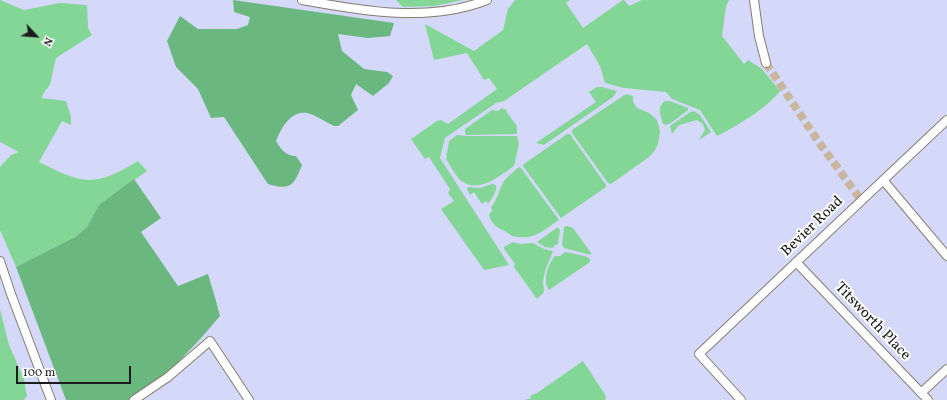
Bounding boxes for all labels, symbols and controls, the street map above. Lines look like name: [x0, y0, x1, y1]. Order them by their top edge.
north arrow: [16, 16, 56, 56]
text: N: [39, 35, 56, 48]
street label: Bevier Road: [778, 193, 848, 261]
street label: Titsworth Place: [830, 279, 914, 365]
scale bar: [18, 358, 133, 384]
text: 100 m: [23, 365, 55, 381]

